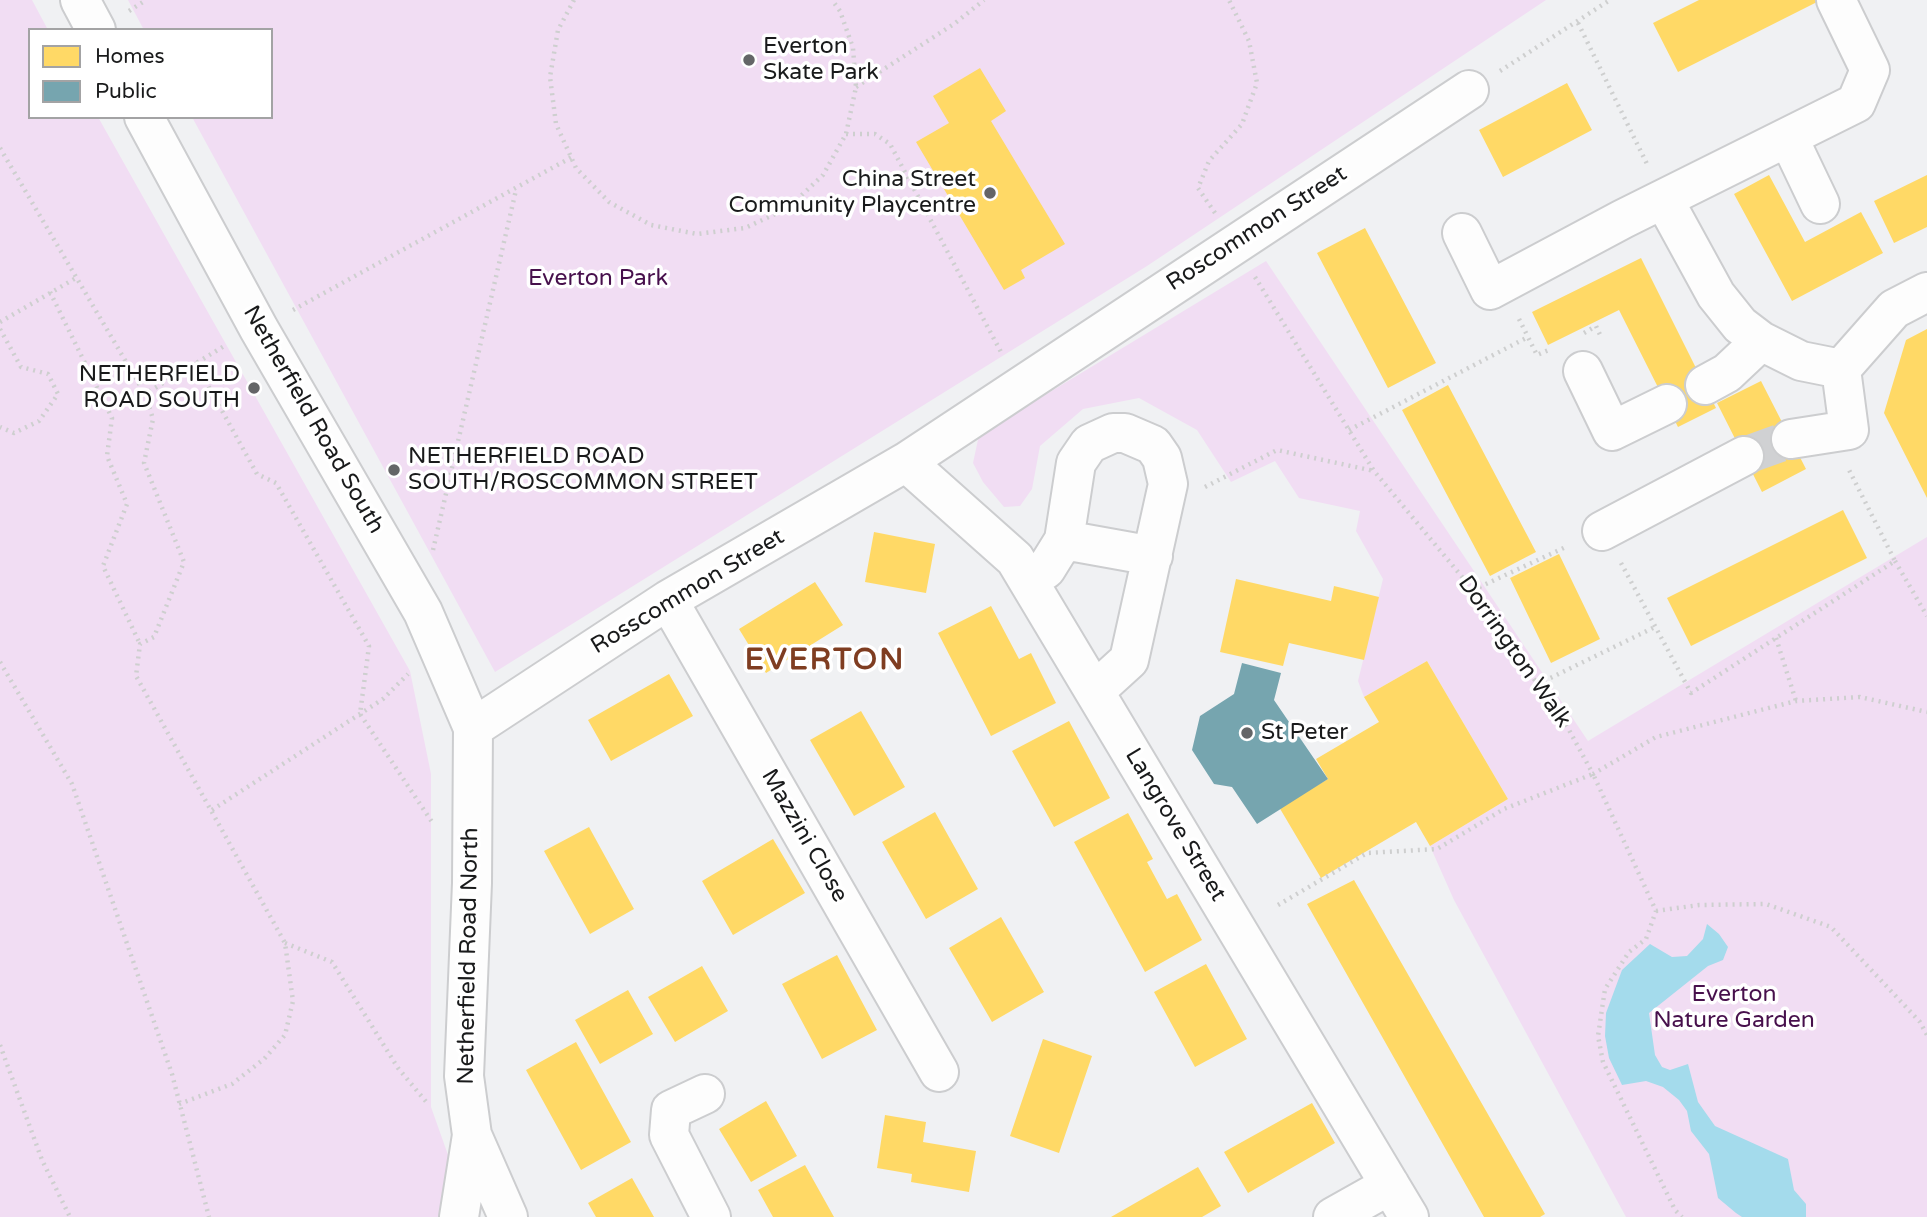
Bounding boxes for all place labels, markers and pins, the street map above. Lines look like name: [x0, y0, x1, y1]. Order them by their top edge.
place label: Everton Skate Park: [763, 33, 879, 87]
marker: Everton Skate Park: [741, 52, 757, 68]
place label: China Street Community Playcentre: [728, 166, 976, 220]
marker: China Street Community Playcentre: [982, 185, 998, 201]
place label: NETHERFIELD ROAD SOUTH: [79, 361, 240, 415]
marker: NETHERFIELD ROAD SOUTH: [246, 380, 262, 396]
place label: NETHERFIELD ROAD SOUTH/ROSCOMMON STREET: [408, 443, 758, 497]
marker: NETHERFIELD ROAD SOUTH/ROSCOMMON STREET: [386, 462, 402, 478]
place label: St Peter: [1261, 719, 1348, 747]
marker: St Peter: [1239, 725, 1255, 741]

